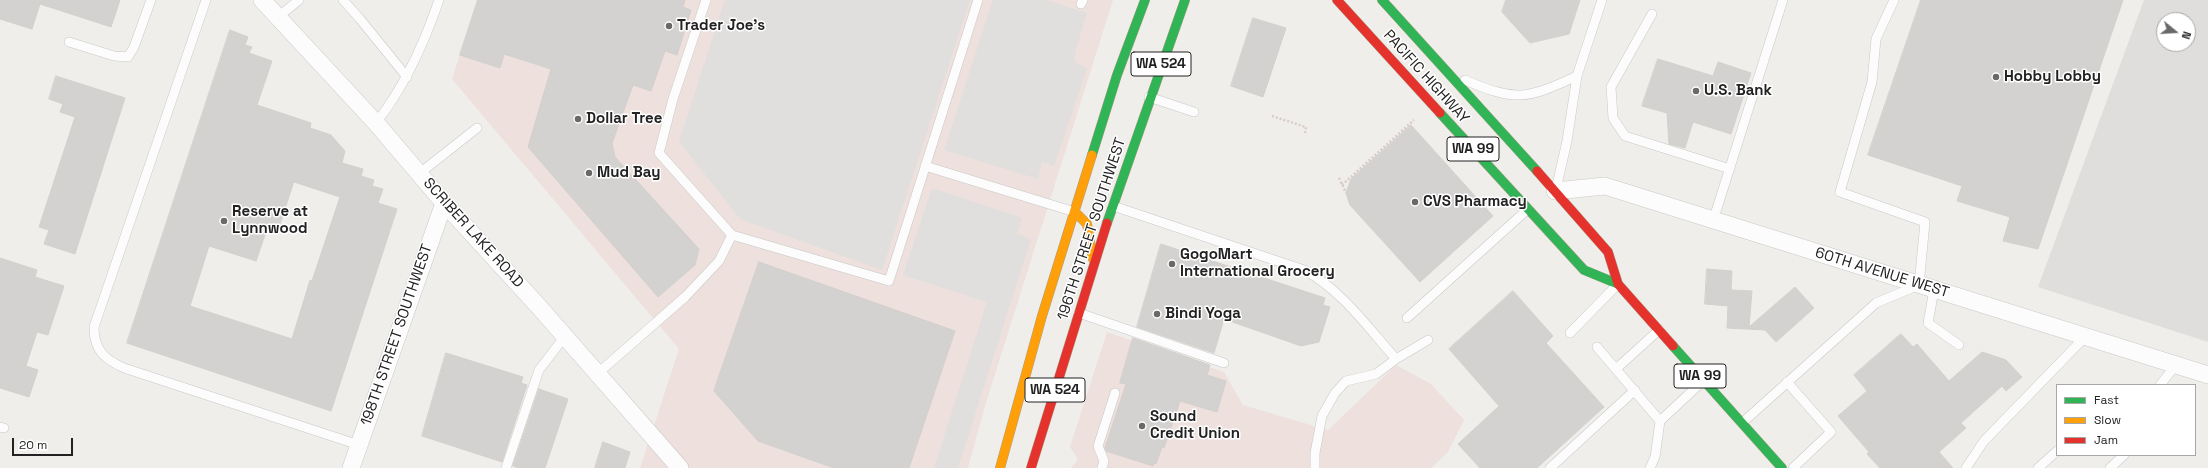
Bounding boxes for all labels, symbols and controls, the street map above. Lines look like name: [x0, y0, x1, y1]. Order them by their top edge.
north arrow: [2156, 12, 2196, 52]
place label: Trader Joe's: [677, 17, 765, 35]
marker: Trader Joe's: [664, 21, 674, 31]
street label: PACIFIC HIGHWAY: [1379, 27, 1473, 127]
text: N: [2179, 30, 2194, 41]
road number: WA 524: [1131, 52, 1191, 76]
place label: Hobby Lobby: [2004, 68, 2101, 86]
marker: Hobby Lobby: [1991, 72, 2001, 82]
place label: U.S. Bank: [1704, 82, 1772, 100]
marker: U.S. Bank: [1691, 86, 1701, 96]
place label: Dollar Tree: [586, 110, 662, 128]
marker: Dollar Tree: [573, 114, 583, 124]
street label: 196TH STREET SOUTHWEST: [1054, 136, 1130, 322]
road number: WA 99: [1447, 137, 1499, 161]
place label: Mud Bay: [597, 164, 661, 182]
marker: Mud Bay: [584, 168, 594, 178]
street label: SCRIBER LAKE ROAD: [419, 174, 527, 292]
place label: CVS Pharmacy: [1423, 193, 1527, 211]
marker: CVS Pharmacy: [1410, 197, 1420, 207]
place label: Reserve at Lynnwood: [232, 203, 308, 238]
marker: Reserve at Lynnwood: [219, 216, 229, 226]
street label: 198TH STREET SOUTHWEST: [357, 242, 437, 428]
street label: 60TH AVENUE WEST: [1813, 244, 1951, 302]
place label: GogoMart International Grocery: [1180, 246, 1335, 281]
marker: GogoMart International Grocery: [1167, 259, 1177, 269]
place label: Bindi Yoga: [1165, 305, 1241, 323]
marker: Bindi Yoga: [1152, 309, 1162, 319]
road number: WA 99: [1674, 364, 1726, 388]
road number: WA 524: [1025, 378, 1085, 402]
legend: [2056, 384, 2196, 456]
text: Fast: [2094, 392, 2119, 408]
place label: Sound Credit Union: [1150, 408, 1240, 443]
text: Slow: [2094, 412, 2121, 428]
marker: Sound Credit Union: [1137, 421, 1147, 431]
scale bar: [14, 430, 75, 456]
text: Jam: [2094, 432, 2118, 448]
text: 20 m: [19, 437, 47, 453]

